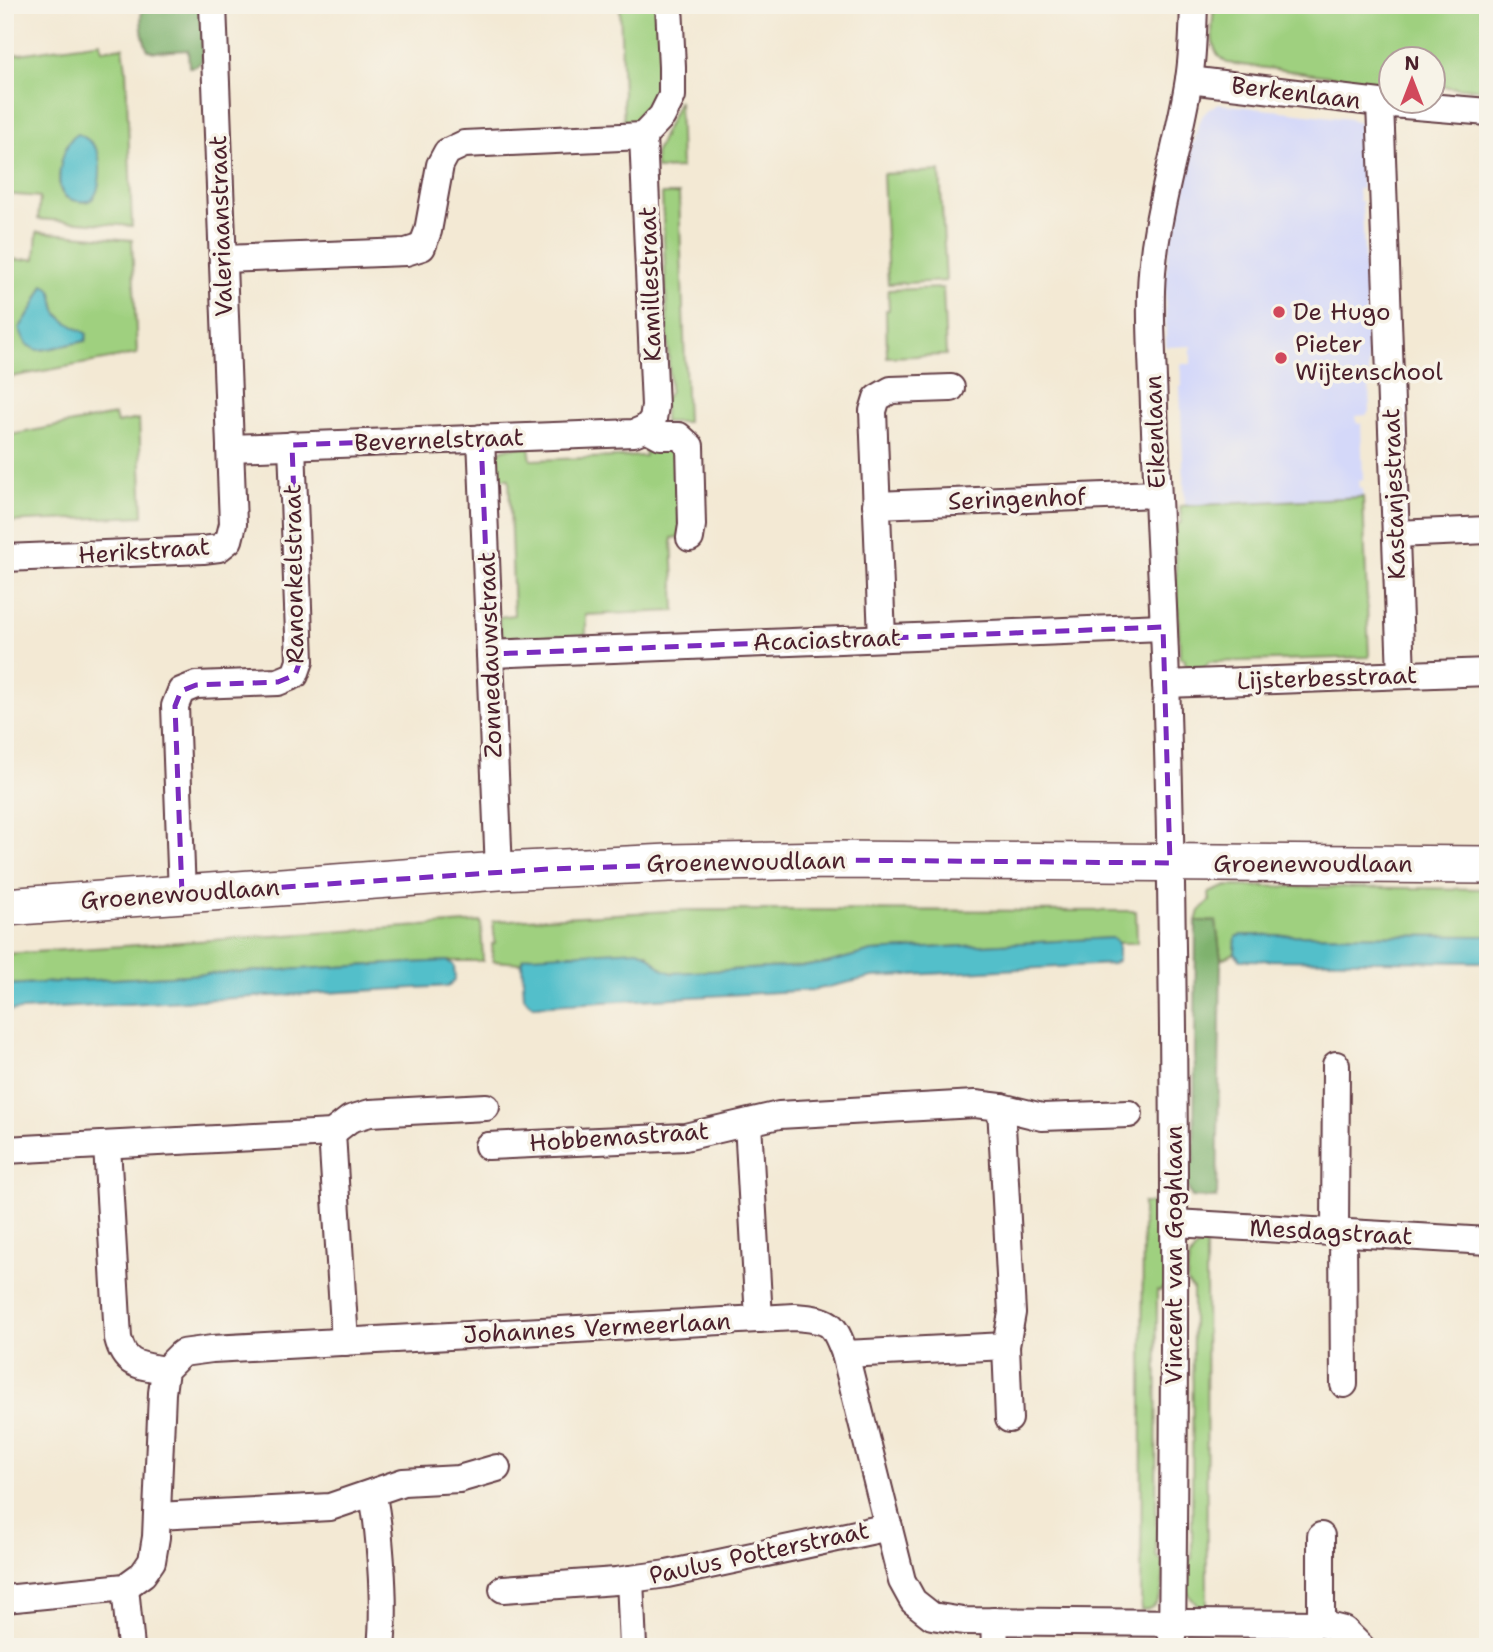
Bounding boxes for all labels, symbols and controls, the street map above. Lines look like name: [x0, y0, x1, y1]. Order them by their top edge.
north arrow: [1378, 46, 1448, 116]
text: N: [1404, 51, 1420, 76]
street label: Berkenlaan: [1230, 69, 1362, 117]
street label: Valeriaanstraat: [202, 135, 240, 317]
street label: Kamillestraat: [631, 206, 669, 362]
place label: De Hugo: [1293, 296, 1391, 328]
marker: De Hugo: [1271, 304, 1287, 320]
place label: Pieter Wijtenschool: [1295, 328, 1444, 388]
marker: Pieter Wijtenschool: [1273, 350, 1289, 366]
street label: Eikenlaan: [1137, 375, 1173, 489]
street label: Kastanjestraat: [1375, 408, 1413, 580]
street label: Bevernelstraat: [354, 421, 524, 459]
street label: Seringenhof: [948, 481, 1088, 517]
street label: Ranonkelstraat: [276, 484, 312, 664]
street label: Herikstraat: [77, 530, 211, 572]
street label: Zonnedauwstraat: [470, 551, 510, 759]
street label: Acaciastraat: [752, 621, 902, 659]
street label: Lijsterbesstraat: [1236, 659, 1418, 697]
street label: Groenewoudlaan: [646, 844, 846, 880]
street label: Groenewoudlaan: [1213, 848, 1413, 880]
street label: Groenewoudlaan: [79, 871, 281, 917]
street label: Hobbemastraat: [528, 1115, 710, 1159]
street label: Vincent van Goghlaan: [1158, 1125, 1190, 1385]
street label: Mesdagstraat: [1249, 1212, 1413, 1252]
street label: Johannes Vermeerlaan: [462, 1305, 732, 1351]
street label: Paulus Potterstraat: [646, 1514, 872, 1592]

